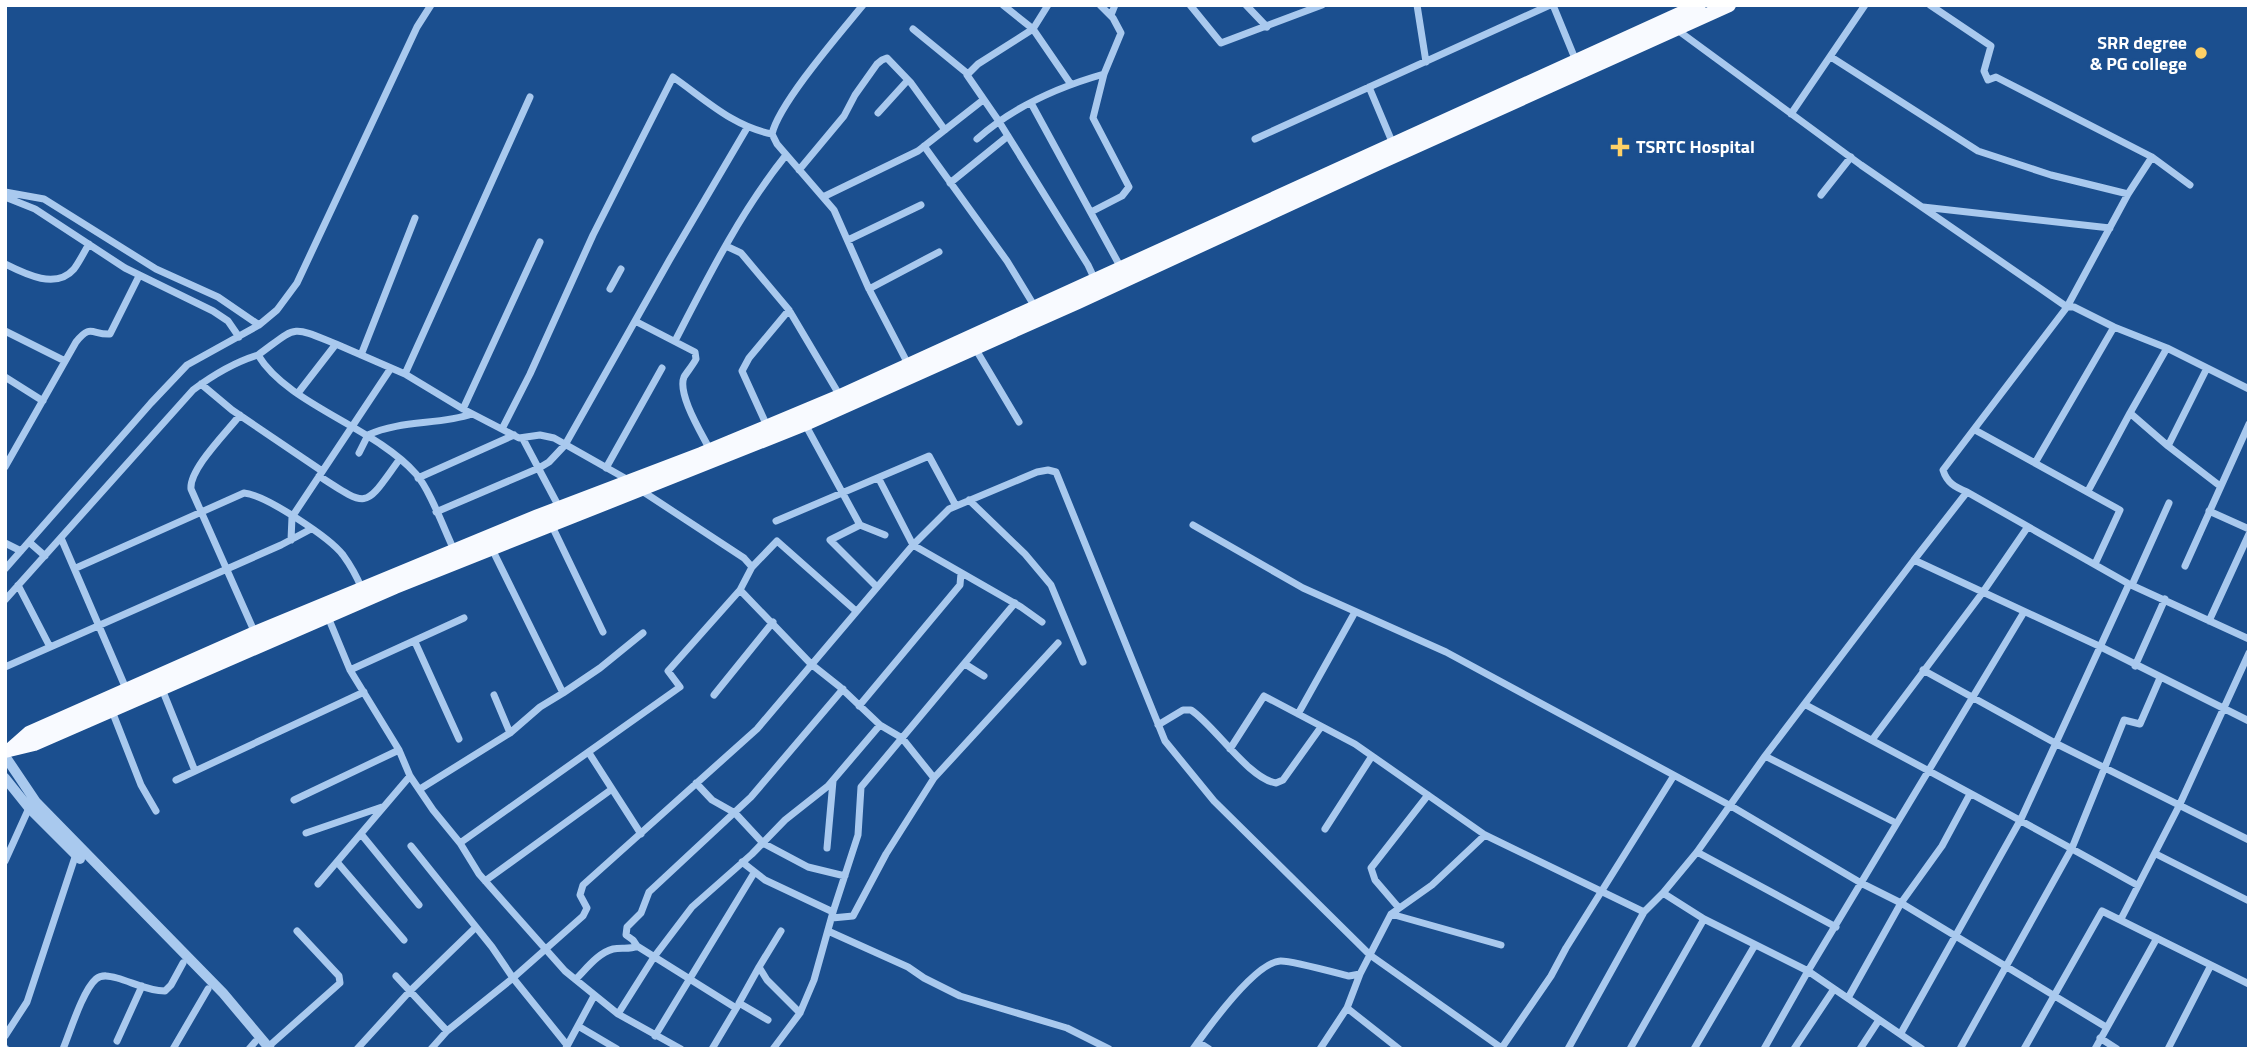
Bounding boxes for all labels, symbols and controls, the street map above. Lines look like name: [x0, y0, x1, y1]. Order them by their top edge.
place label: SRR degree & PG college: [2090, 29, 2187, 77]
marker: SRR degree & PG college: [2193, 45, 2209, 61]
place label: TSRTC Hospital: [1636, 133, 1755, 160]
marker: TSRTC Hospital: [1610, 137, 1630, 157]

